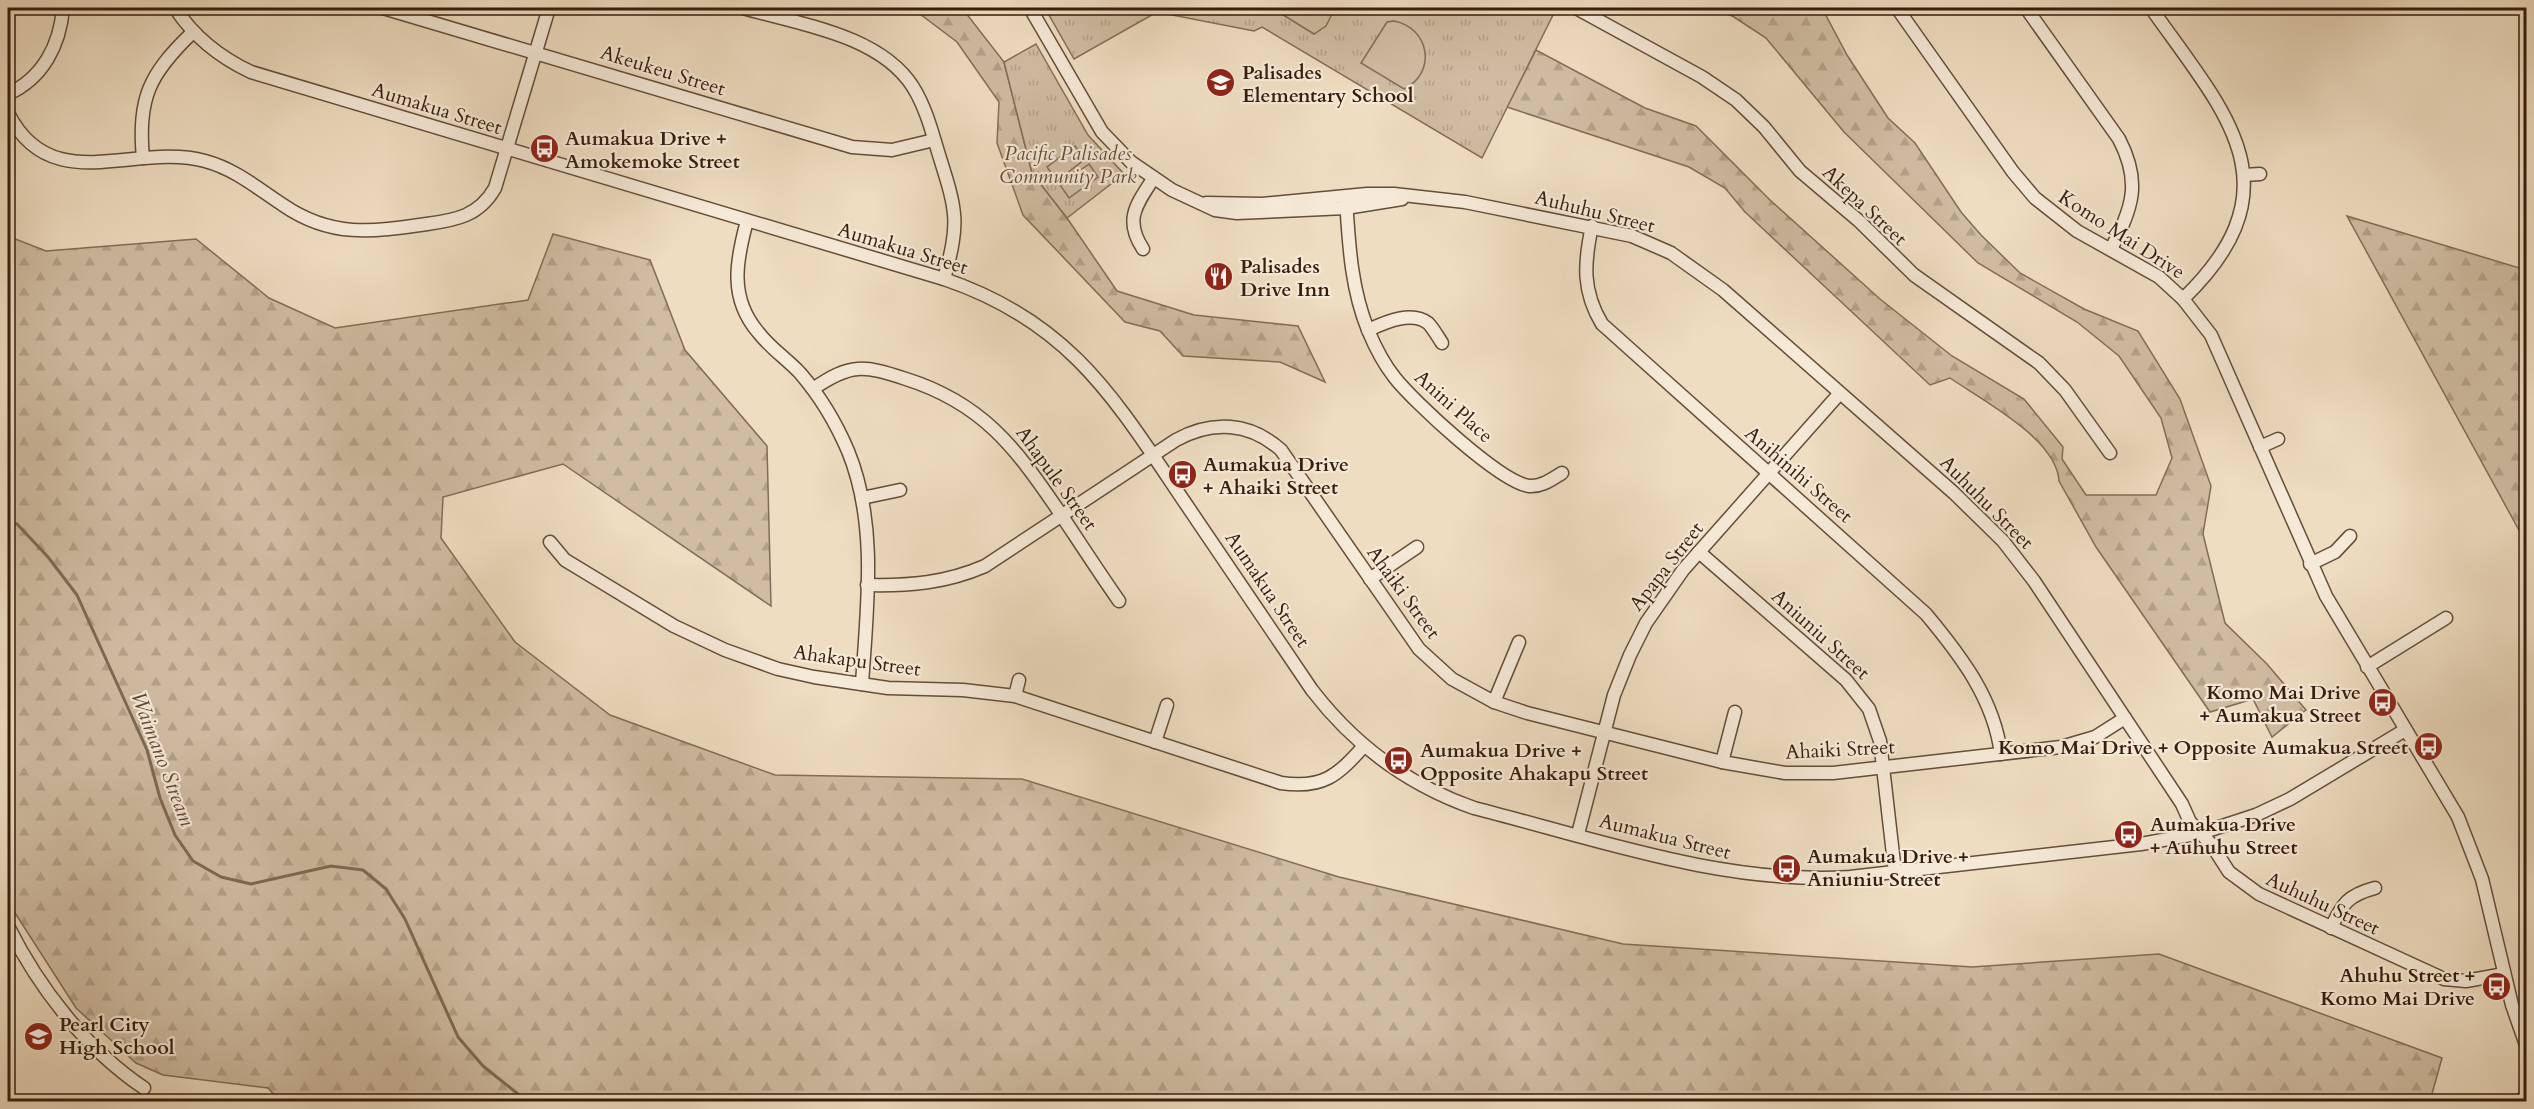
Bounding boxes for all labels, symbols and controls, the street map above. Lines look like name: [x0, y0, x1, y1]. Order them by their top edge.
street label: Akeukeu Street: [597, 39, 729, 102]
place label: Palisades Elementary School: [1242, 59, 1414, 109]
school or university icon: Palisades Elementary School: [1205, 67, 1237, 99]
street label: Aumakua Street: [369, 76, 506, 141]
place label: Aumakua Drive + Amokemoke Street: [565, 125, 740, 175]
bus stop icon: Aumakua Drive + Amokemoke Street: [528, 133, 560, 165]
park label: Pacific Palisades Community Park: [999, 140, 1137, 190]
street label: Akepa Street: [1816, 159, 1913, 252]
street label: Komo Mai Drive: [2053, 183, 2190, 285]
street label: Auhuhu Street: [1532, 184, 1658, 240]
street label: Aumakua Street: [835, 216, 972, 281]
place label: Palisades Drive Inn: [1240, 253, 1330, 303]
restaurant icon: Palisades Drive Inn: [1203, 261, 1235, 293]
street label: Anini Place: [1408, 364, 1499, 449]
street label: Anihinihi Street: [1739, 420, 1859, 529]
street label: Ahapule Street: [1009, 421, 1104, 537]
street label: Auhuhu Street: [1934, 449, 2040, 556]
place label: Aumakua Drive + Ahaiki Street: [1203, 451, 1349, 501]
bus stop icon: Aumakua Drive + Ahaiki Street: [1166, 459, 1198, 491]
street label: Apapa Street: [1623, 516, 1710, 617]
street label: Aumakua Street: [1219, 526, 1317, 653]
street label: Ahaiki Street: [1361, 540, 1447, 645]
street label: Aniuniu Street: [1766, 583, 1876, 686]
street label: Ahakapu Street: [792, 638, 923, 683]
place label: Komo Mai Drive + Aumakua Street: [2199, 679, 2361, 729]
bus stop icon: Komo Mai Drive + Aumakua Street: [2366, 687, 2398, 719]
water label: Waimano Stream: [123, 688, 202, 831]
bus stop icon: Komo Mai Drive + Opposite Aumakua Street: [2413, 731, 2445, 763]
street label: Ahaiki Street: [1785, 733, 1896, 766]
place label: Komo Mai Drive + Opposite Aumakua Street: [1998, 734, 2408, 761]
place label: Aumakua Drive + Opposite Ahakapu Street: [1420, 737, 1648, 787]
bus stop icon: Aumakua Drive + Opposite Ahakapu Street: [1383, 745, 1415, 777]
street label: Aumakua Street: [1596, 807, 1734, 866]
place label: Aumakua Drive + Auhuhu Street: [2150, 811, 2298, 861]
bus stop icon: Aumakua Drive + Auhuhu Street: [2113, 819, 2145, 851]
place label: Aumakua Drive + Aniuniu Street: [1807, 843, 1969, 893]
bus stop icon: Aumakua Drive + Aniuniu Street: [1770, 852, 1802, 884]
street label: Auhuhu Street: [2262, 865, 2385, 942]
place label: Ahuhu Street + Komo Mai Drive: [2320, 962, 2475, 1012]
bus stop icon: Ahuhu Street + Komo Mai Drive: [2480, 970, 2512, 1002]
place label: Pearl City High School: [59, 1011, 175, 1061]
school or university icon: Pearl City High School: [22, 1020, 54, 1052]

